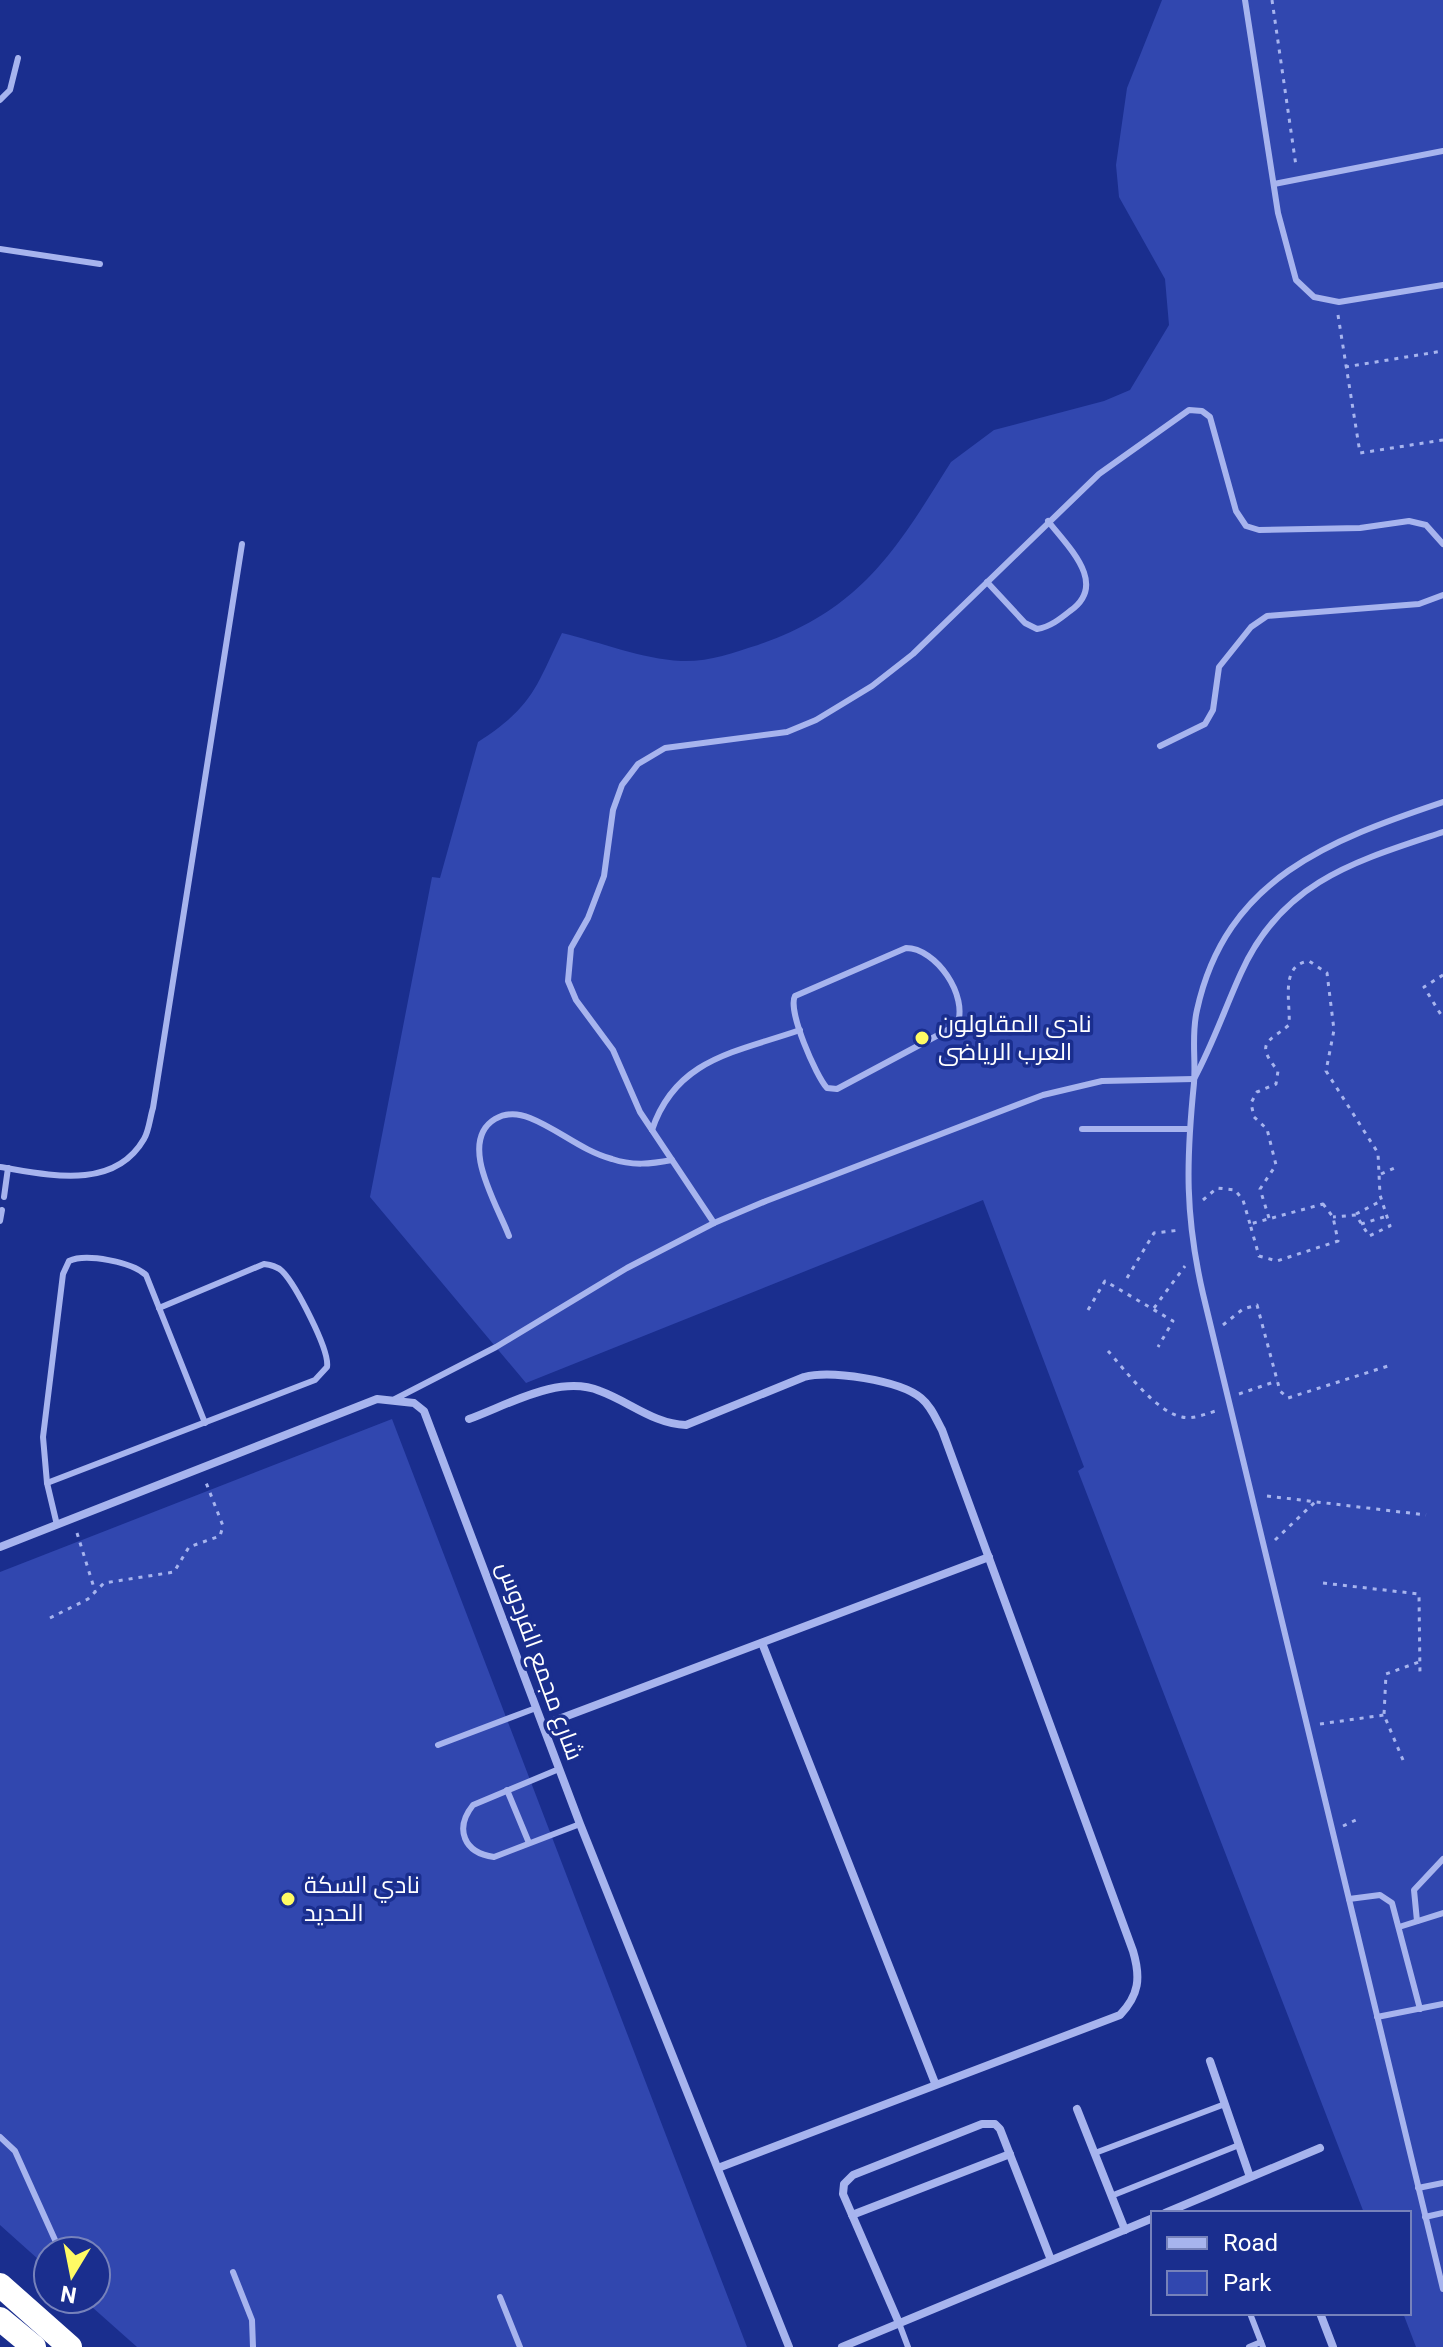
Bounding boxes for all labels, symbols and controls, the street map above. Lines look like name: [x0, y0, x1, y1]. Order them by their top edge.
place label: نادى المقاولون العرب الرياضى: [938, 1010, 1092, 1066]
marker: نادى المقاولون العرب الرياضى: [913, 1029, 931, 1047]
street label: شارع مجمع الفردوس: [489, 1558, 589, 1765]
place label: نادي السكة الحديد: [304, 1871, 420, 1927]
marker: نادي السكة الحديد: [279, 1890, 297, 1908]
legend: [1151, 2211, 1411, 2315]
text: Road: [1223, 2229, 1278, 2257]
north arrow: [32, 2235, 112, 2315]
text: Park: [1223, 2269, 1272, 2297]
text: N: [59, 2281, 78, 2308]

